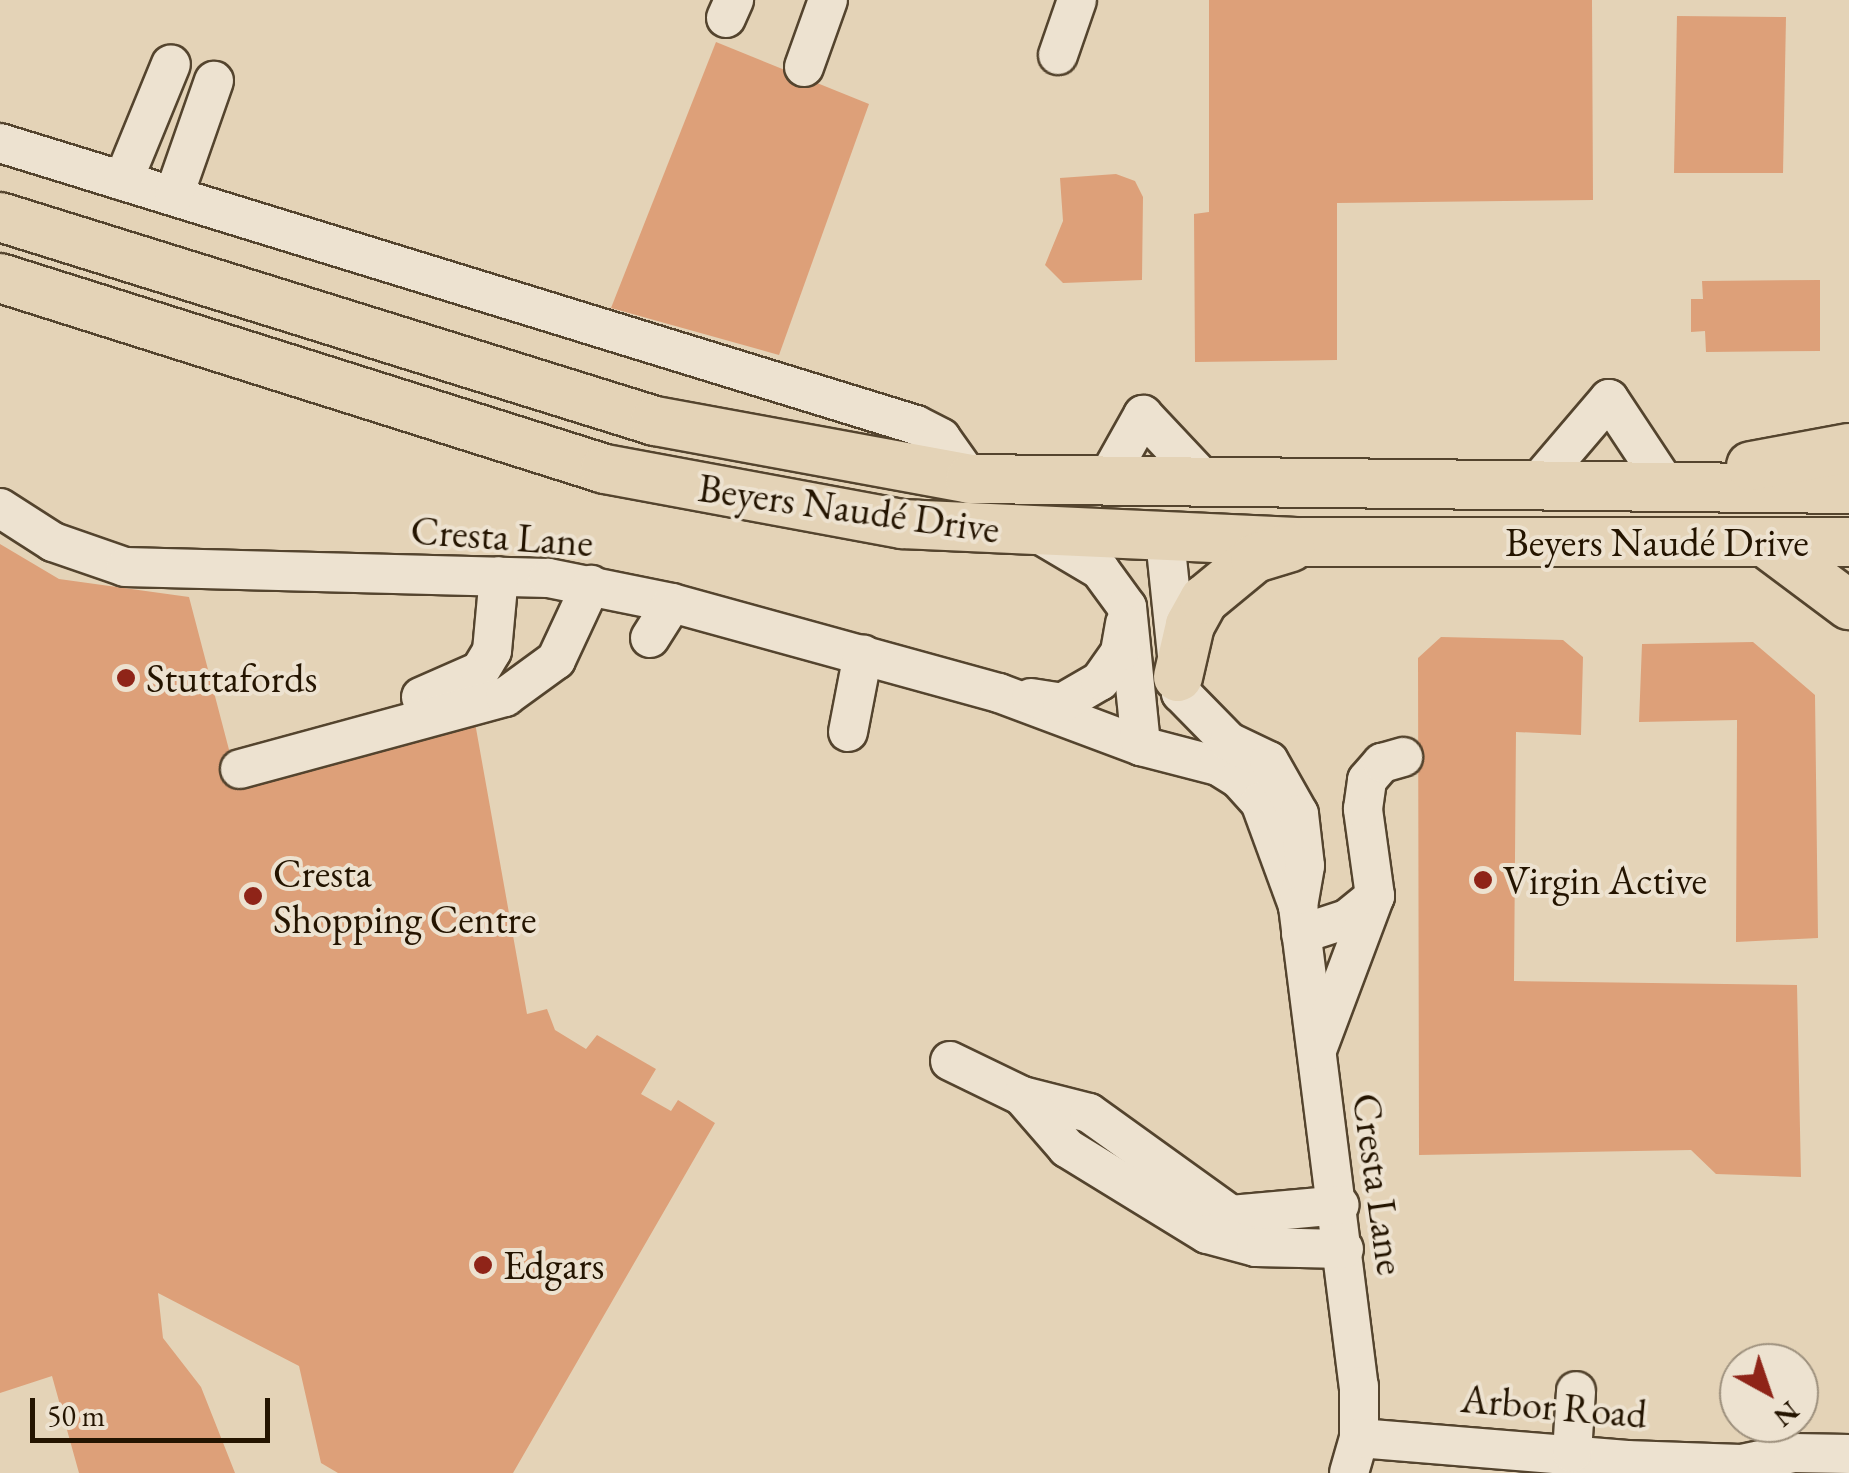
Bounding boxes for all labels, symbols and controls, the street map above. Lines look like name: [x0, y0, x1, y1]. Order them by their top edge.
street label: Beyers Naudé Drive: [695, 463, 1003, 553]
street label: Cresta Lane: [409, 506, 595, 566]
street label: Beyers Naudé Drive: [1505, 518, 1809, 566]
place label: Stuttafords: [146, 654, 317, 702]
marker: Stuttafords: [115, 667, 137, 689]
place label: Cresta Shopping Centre: [273, 849, 536, 943]
place label: Virgin Active: [1503, 856, 1707, 904]
marker: Virgin Active: [1472, 869, 1494, 891]
marker: Cresta Shopping Centre: [242, 885, 264, 907]
street label: Cresta Lane: [1343, 1090, 1415, 1278]
place label: Edgars: [503, 1241, 604, 1289]
marker: Edgars: [472, 1254, 494, 1276]
north arrow: [1719, 1343, 1819, 1443]
street label: Arbor Road: [1459, 1374, 1649, 1438]
scale bar: [35, 1378, 275, 1440]
text: N: [1767, 1393, 1807, 1436]
text: 50 m: [47, 1396, 105, 1435]

